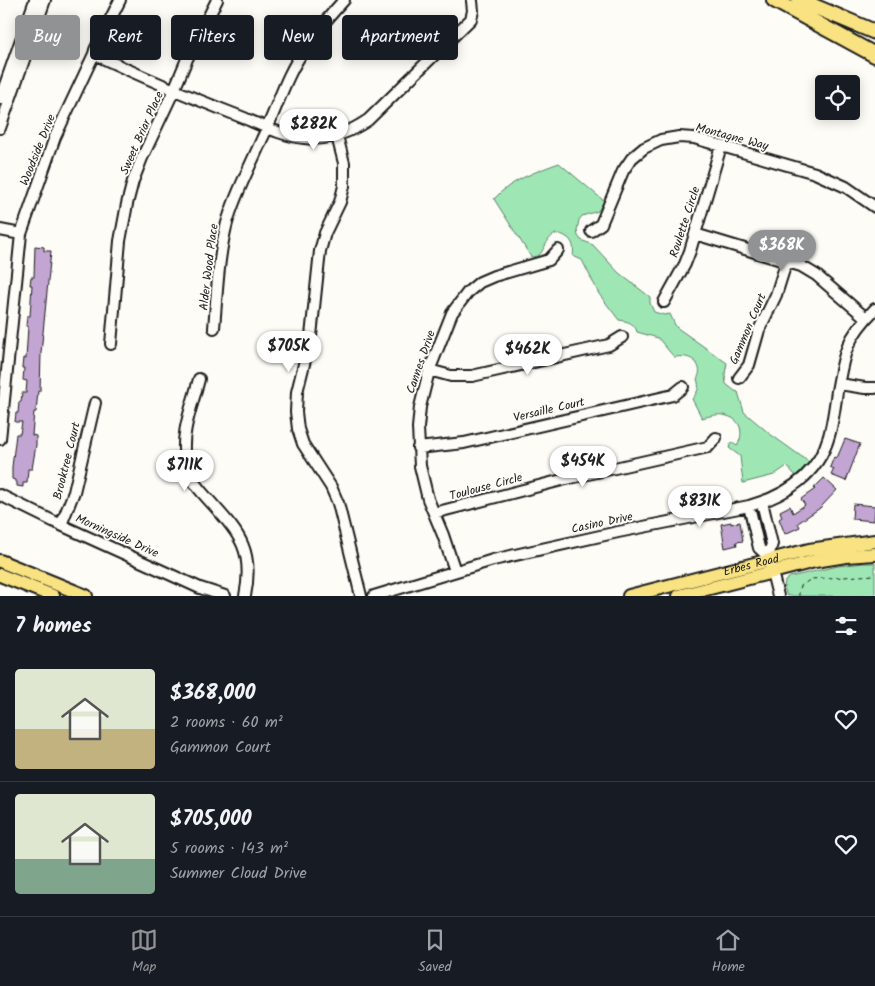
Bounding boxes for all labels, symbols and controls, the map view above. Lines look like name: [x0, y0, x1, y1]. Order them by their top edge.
chip: Buy: [15, 15, 80, 60]
chip: Rent: [90, 15, 161, 60]
chip: Filters: [171, 15, 254, 60]
chip: New: [264, 15, 332, 60]
chip: Apartment: [342, 15, 458, 60]
map controls: [815, 75, 860, 120]
button: locate: [815, 75, 860, 120]
street label: Sweet Briar Place: [115, 88, 169, 178]
pin: $282K: [279, 108, 349, 151]
street label: Woodside Drive: [15, 111, 61, 189]
text: $282K: [290, 112, 338, 137]
street label: Montagne Way: [694, 118, 771, 156]
street label: Roulette Circle: [665, 183, 706, 260]
street label: Alder Wood Place: [194, 222, 224, 311]
pin: $368K: [747, 230, 817, 272]
text: $368K: [759, 233, 805, 258]
street label: Gammon Court: [724, 290, 772, 368]
street label: Cannes Drive: [401, 327, 441, 396]
pin: $705K: [254, 330, 324, 373]
text: $705K: [268, 334, 310, 359]
pin: $462K: [493, 334, 563, 376]
text: $462K: [505, 337, 551, 362]
street label: Versaille Court: [512, 393, 587, 427]
street label: Brooktree Court: [48, 420, 86, 502]
pin: $454K: [548, 446, 618, 488]
text: $454K: [561, 449, 605, 474]
pin: $711K: [150, 450, 220, 492]
text: $711K: [167, 453, 203, 478]
street label: Toulouse Circle: [447, 468, 525, 506]
pin: $831K: [665, 486, 735, 528]
text: $831K: [679, 489, 721, 514]
street label: Casino Drive: [569, 507, 635, 539]
street label: Morningside Drive: [72, 509, 162, 563]
street label: Erbes Road: [721, 548, 782, 581]
text: 7 homes: [15, 610, 92, 643]
icon: filters: [832, 612, 860, 640]
text: $368,000: [170, 677, 256, 710]
icon: home: [55, 689, 115, 749]
icon: heart: [832, 705, 860, 733]
text: 2 rooms · 60 m²: [170, 710, 283, 735]
text: Gammon Court: [170, 735, 271, 760]
text: $705,000: [170, 803, 252, 836]
icon: home: [55, 814, 115, 874]
icon: heart: [832, 830, 860, 858]
text: 5 rooms · 143 m²: [170, 836, 288, 861]
text: Summer Cloud Drive: [170, 861, 307, 886]
tab: Map: [130, 926, 158, 978]
tab: Saved: [418, 926, 452, 978]
tab: Home: [712, 926, 745, 978]

